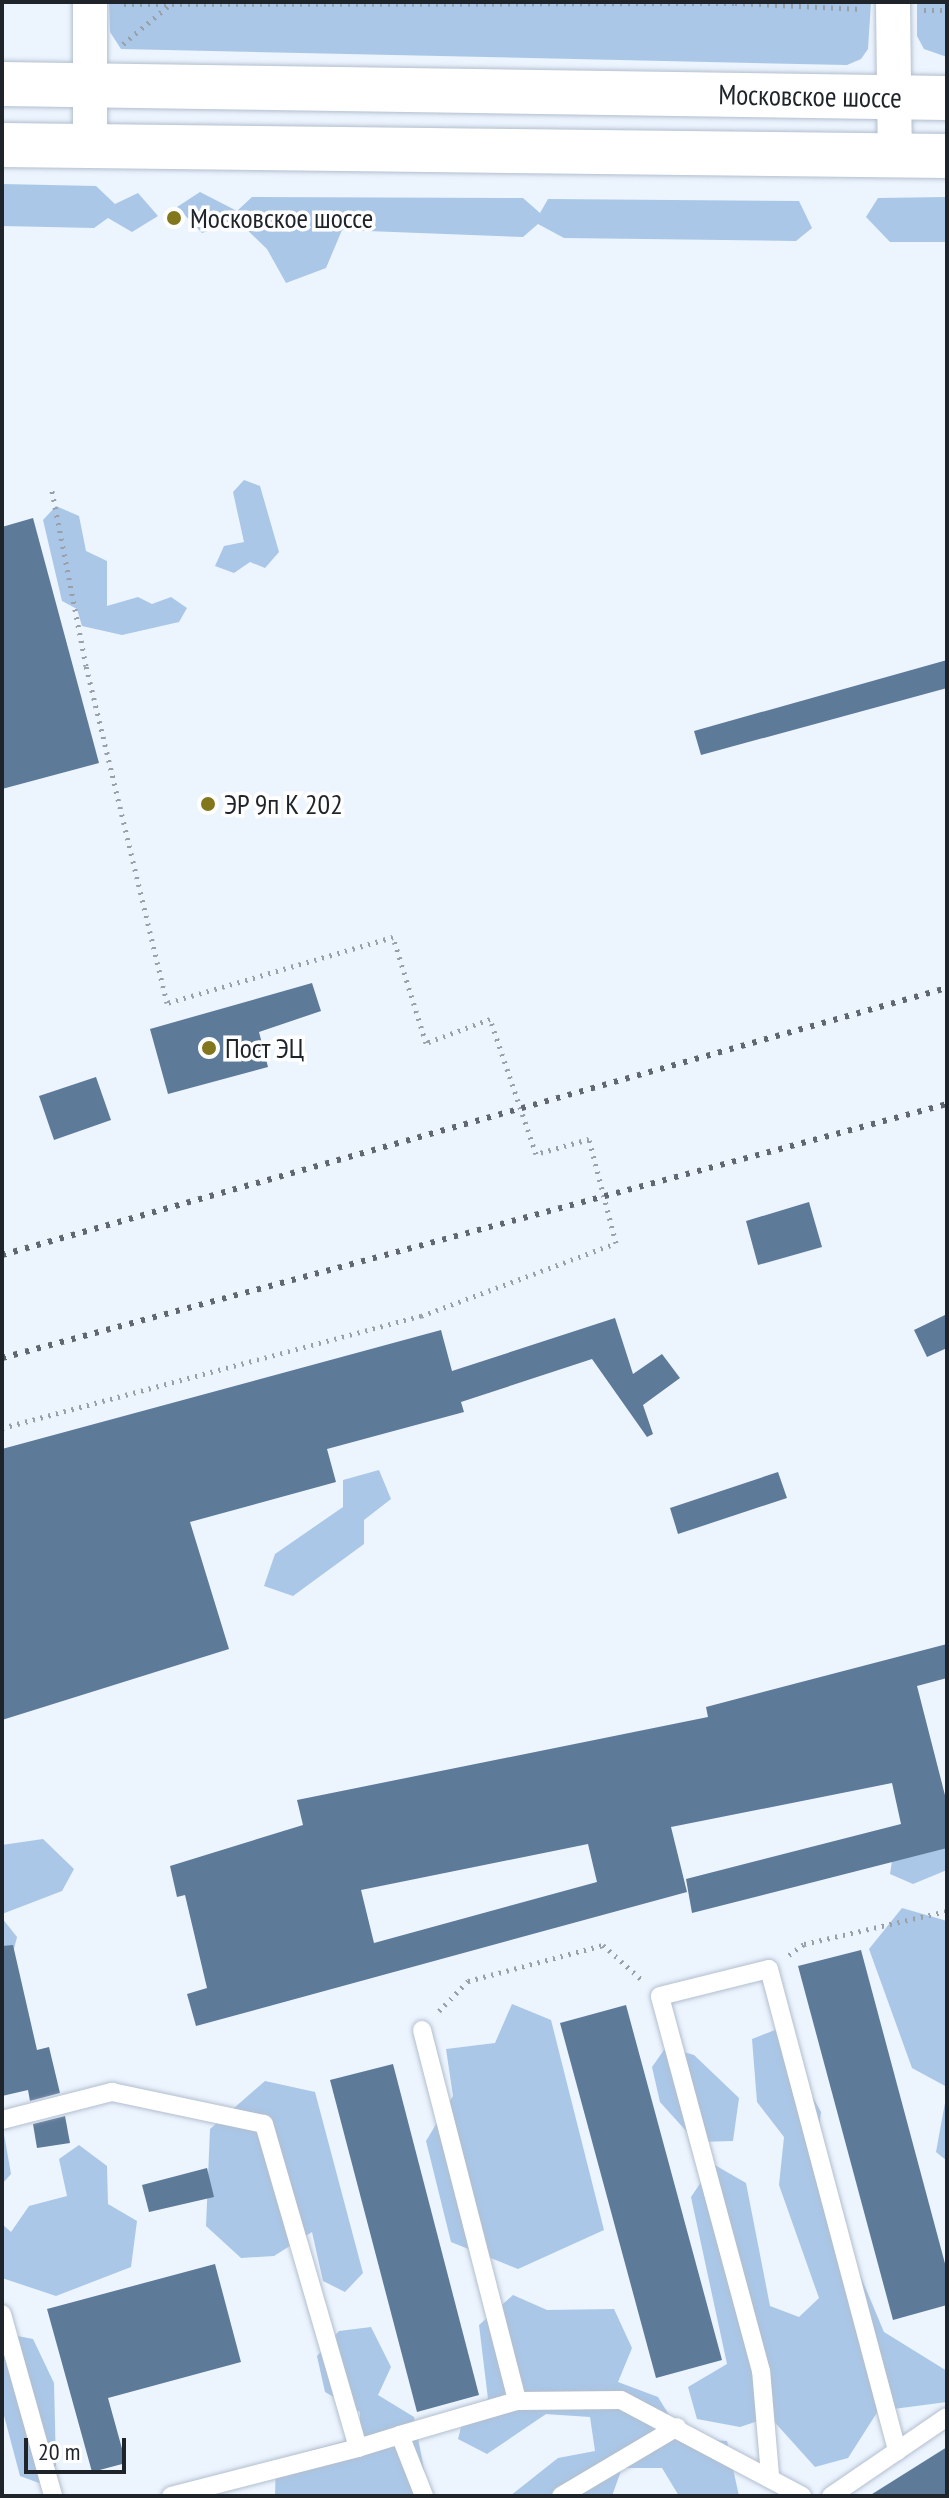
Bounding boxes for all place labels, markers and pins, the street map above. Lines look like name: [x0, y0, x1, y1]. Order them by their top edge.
place label: Московское шоссе: [190, 201, 373, 235]
marker: Московское шоссе: [165, 209, 183, 227]
place label: ЭР 9п К 202: [224, 787, 344, 821]
marker: ЭР 9п К 202: [199, 795, 217, 813]
place label: Пост ЭЦ: [225, 1031, 305, 1065]
marker: Пост ЭЦ: [200, 1039, 218, 1057]

